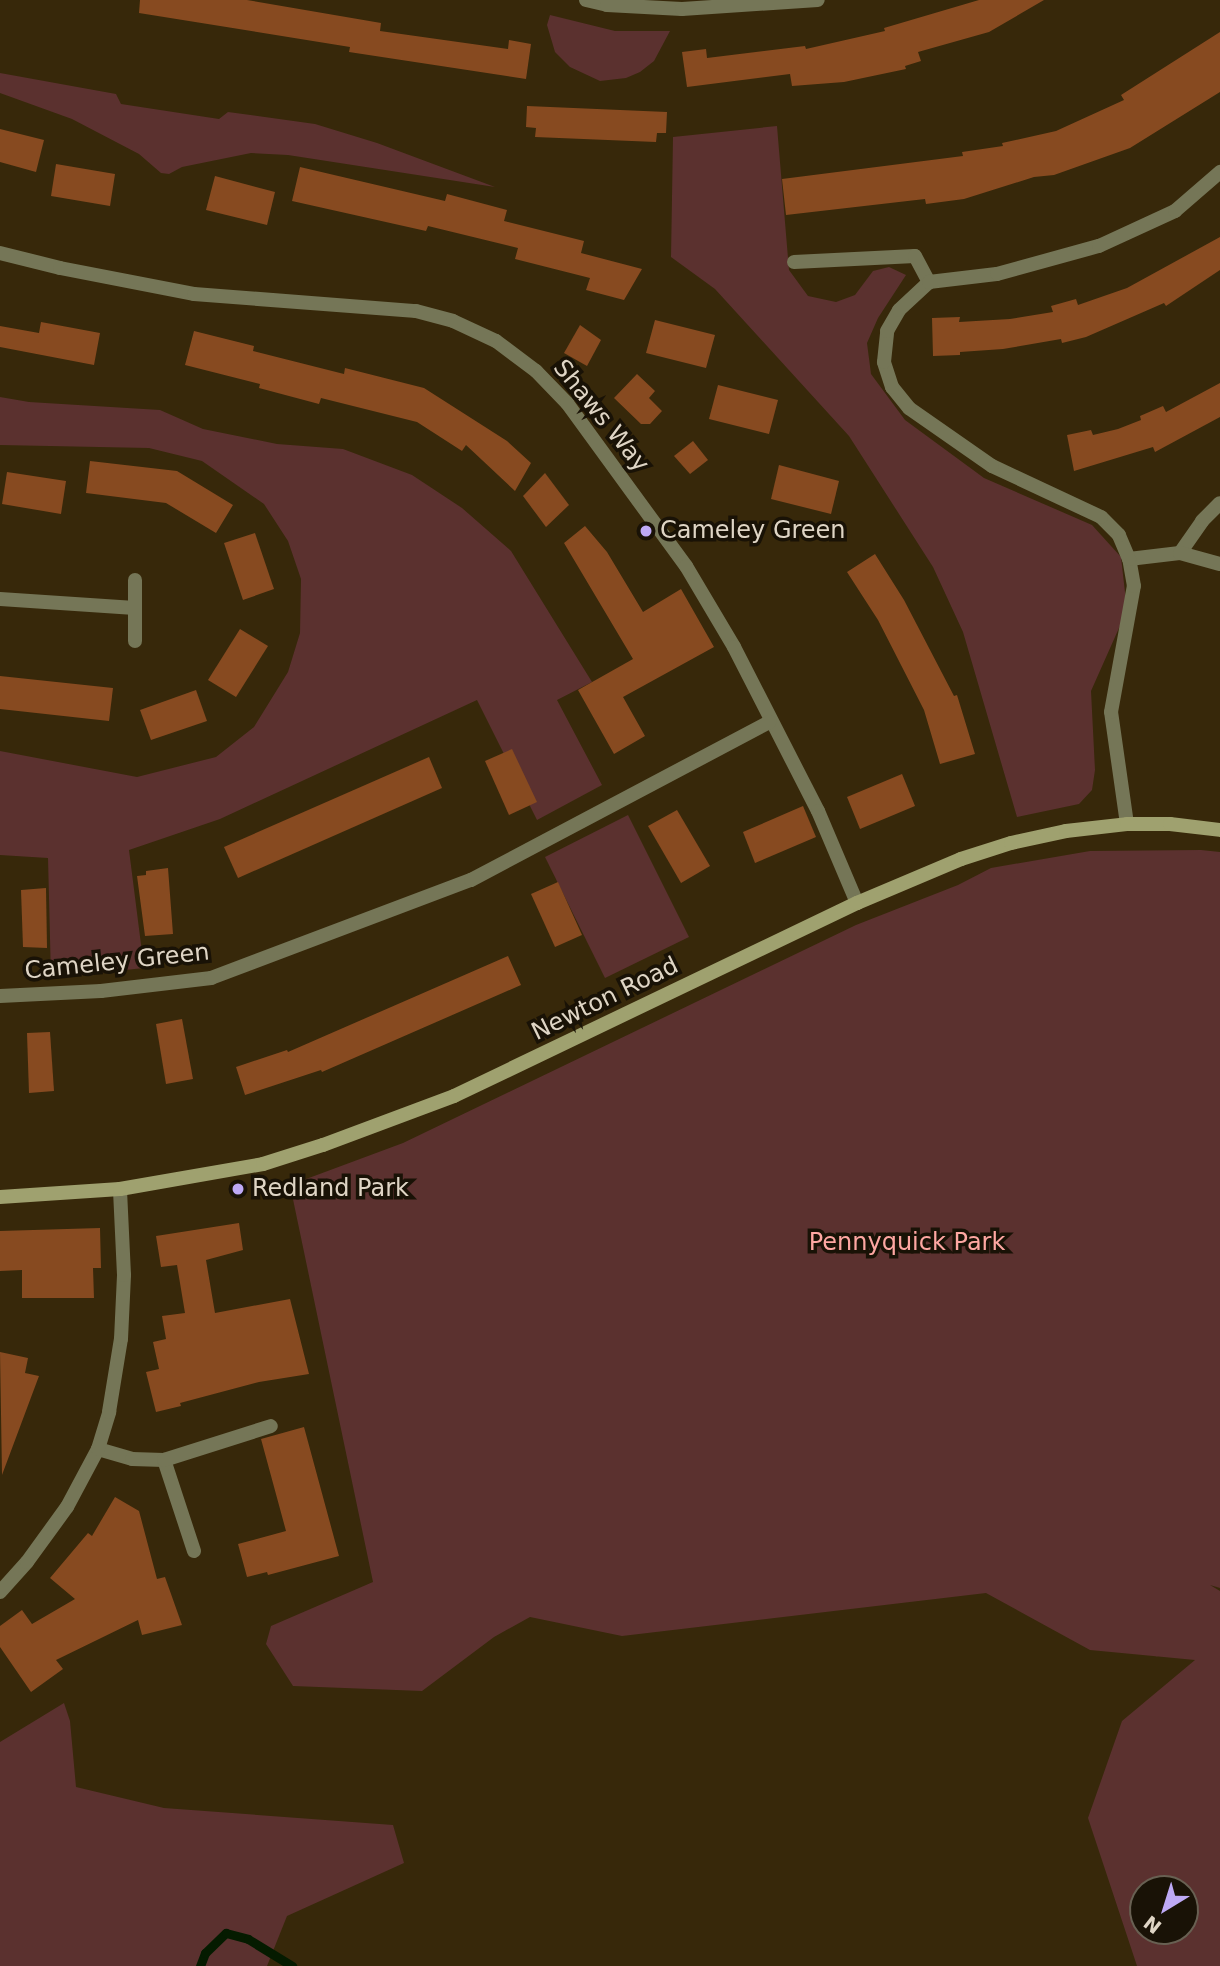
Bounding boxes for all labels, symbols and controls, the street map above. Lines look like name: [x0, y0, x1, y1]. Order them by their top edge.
street label: Shaws Way: [547, 354, 655, 478]
place label: Cameley Green: [660, 517, 846, 545]
marker: Cameley Green: [638, 523, 654, 539]
street label: Cameley Green: [23, 938, 211, 986]
street label: Newton Road: [527, 951, 683, 1047]
place label: Redland Park: [252, 1175, 409, 1203]
marker: Redland Park: [230, 1181, 246, 1197]
park label: Pennyquick Park: [809, 1229, 1005, 1257]
north arrow: [1129, 1875, 1199, 1945]
text: N: [1139, 1911, 1165, 1939]

